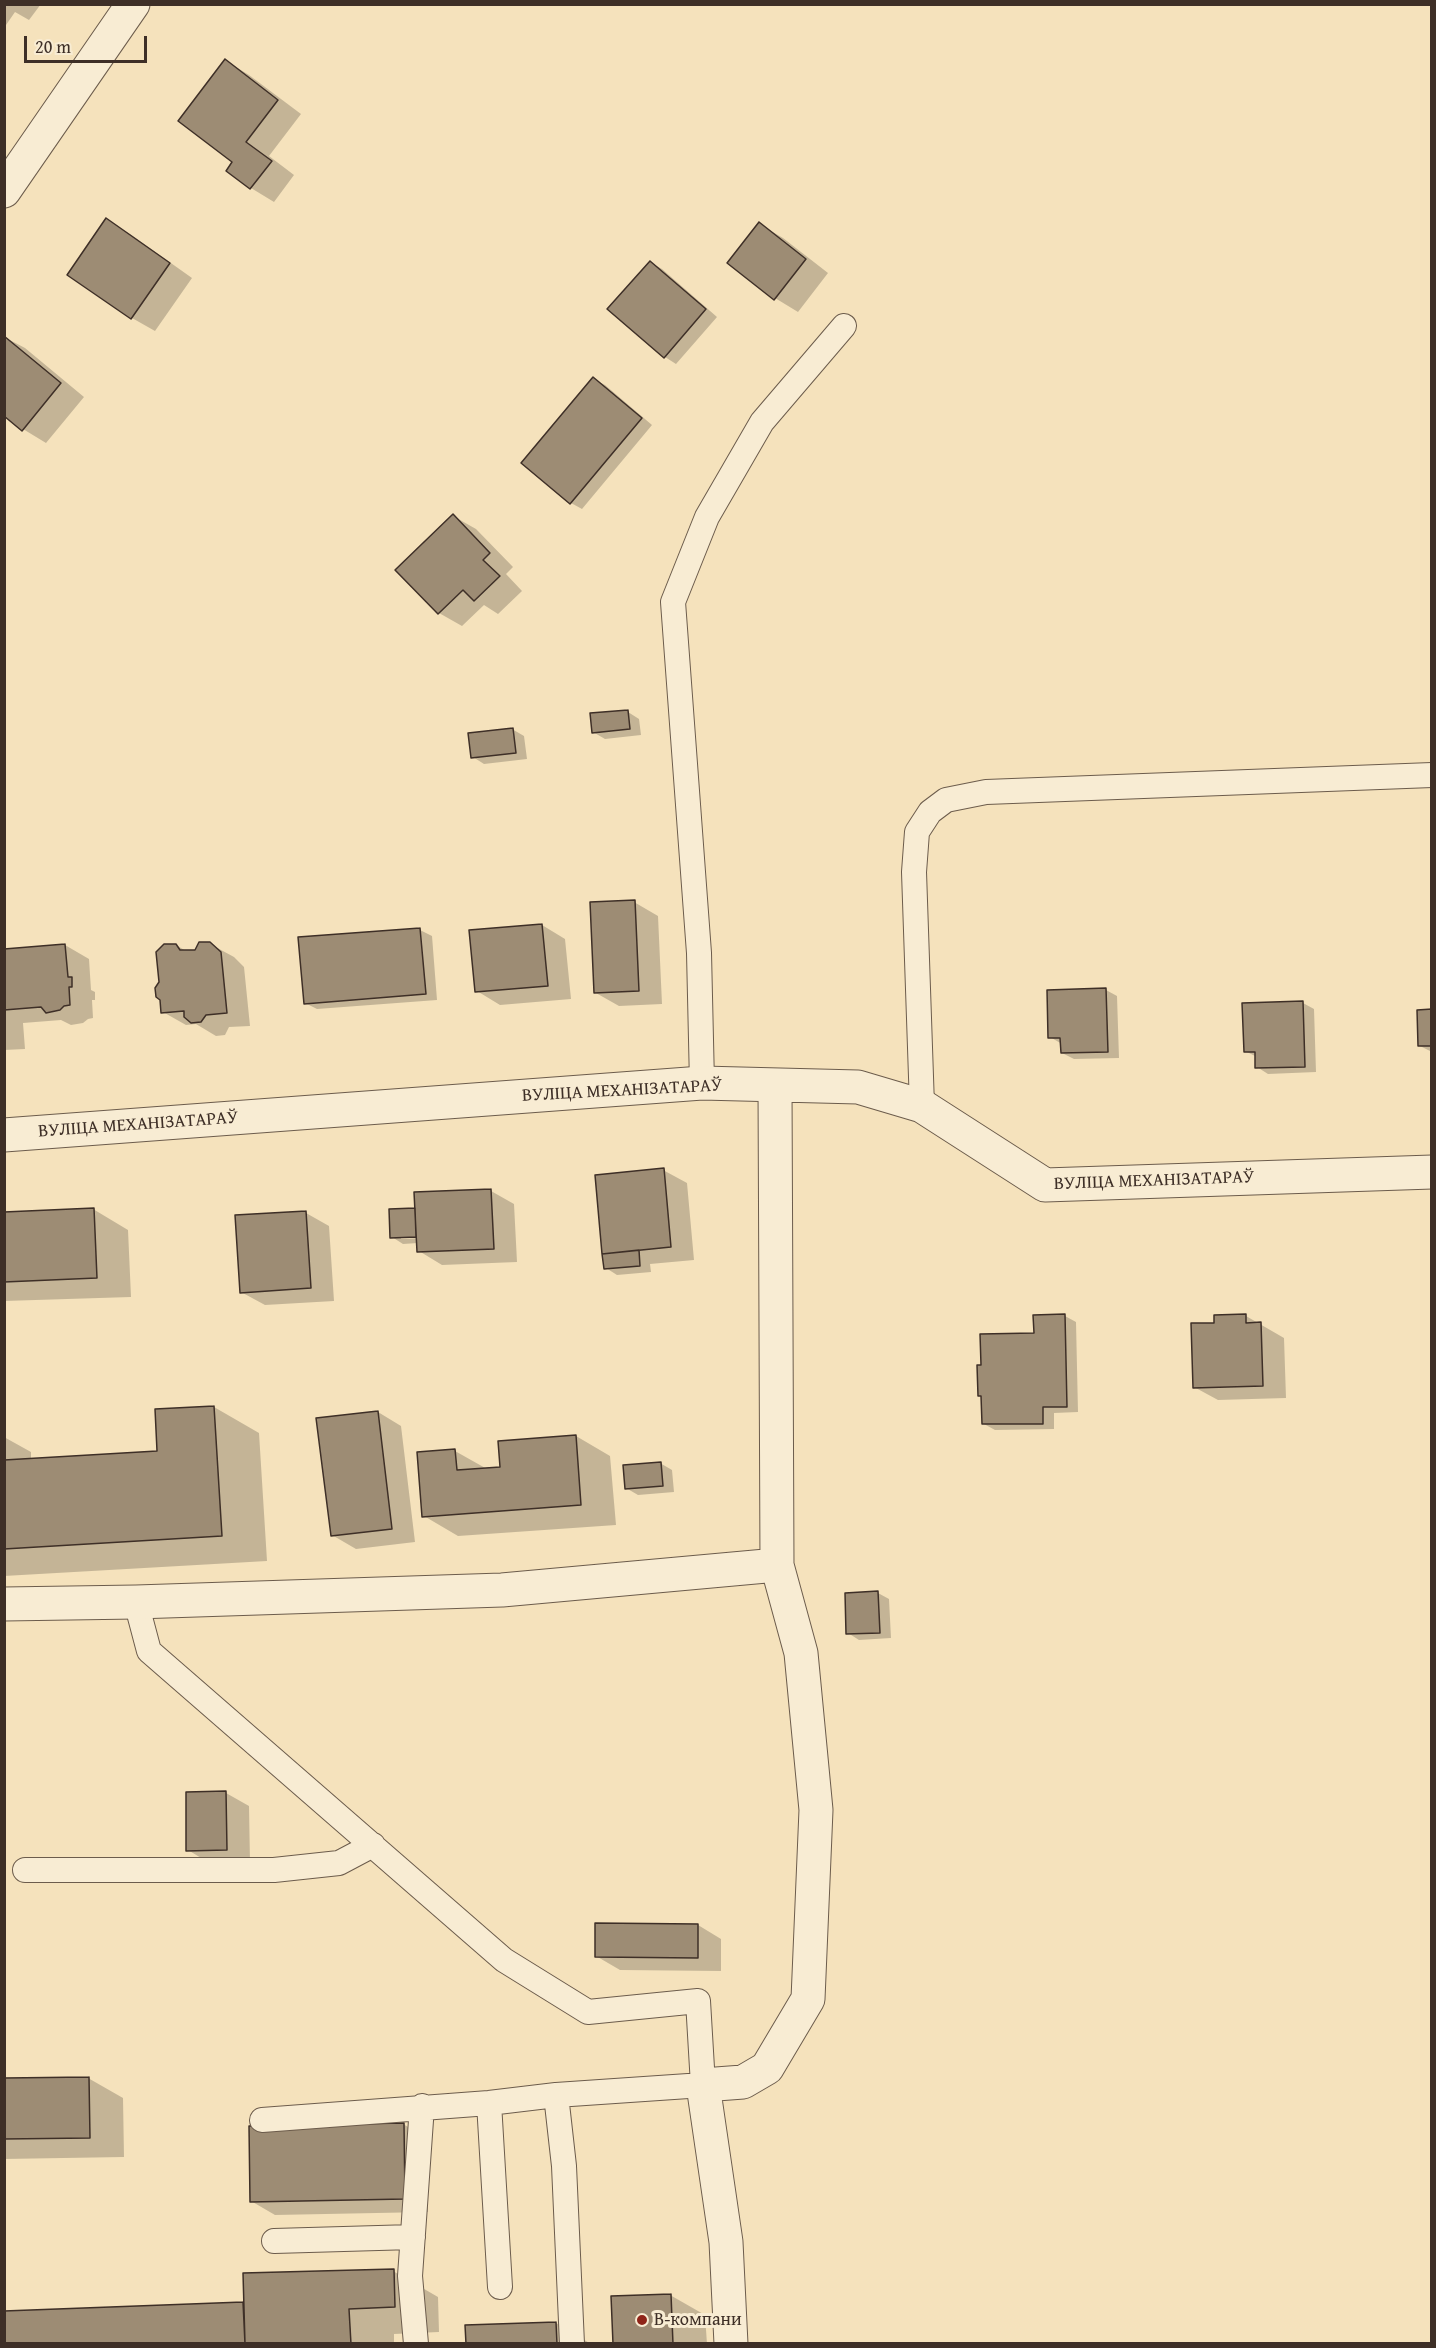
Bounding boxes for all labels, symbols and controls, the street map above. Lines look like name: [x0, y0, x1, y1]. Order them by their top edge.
scale bar: [27, 24, 150, 62]
text: 20 m: [35, 33, 71, 60]
street label: ВУЛІЦА МЕХАНІЗАТАРАЎ: [521, 1075, 723, 1107]
street label: ВУЛІЦА МЕХАНІЗАТАРАЎ: [37, 1107, 239, 1143]
street label: ВУЛІЦА МЕХАНІЗАТАРАЎ: [1054, 1167, 1254, 1195]
place label: В-компани: [654, 2309, 742, 2331]
marker: В-компани: [635, 2313, 649, 2327]

